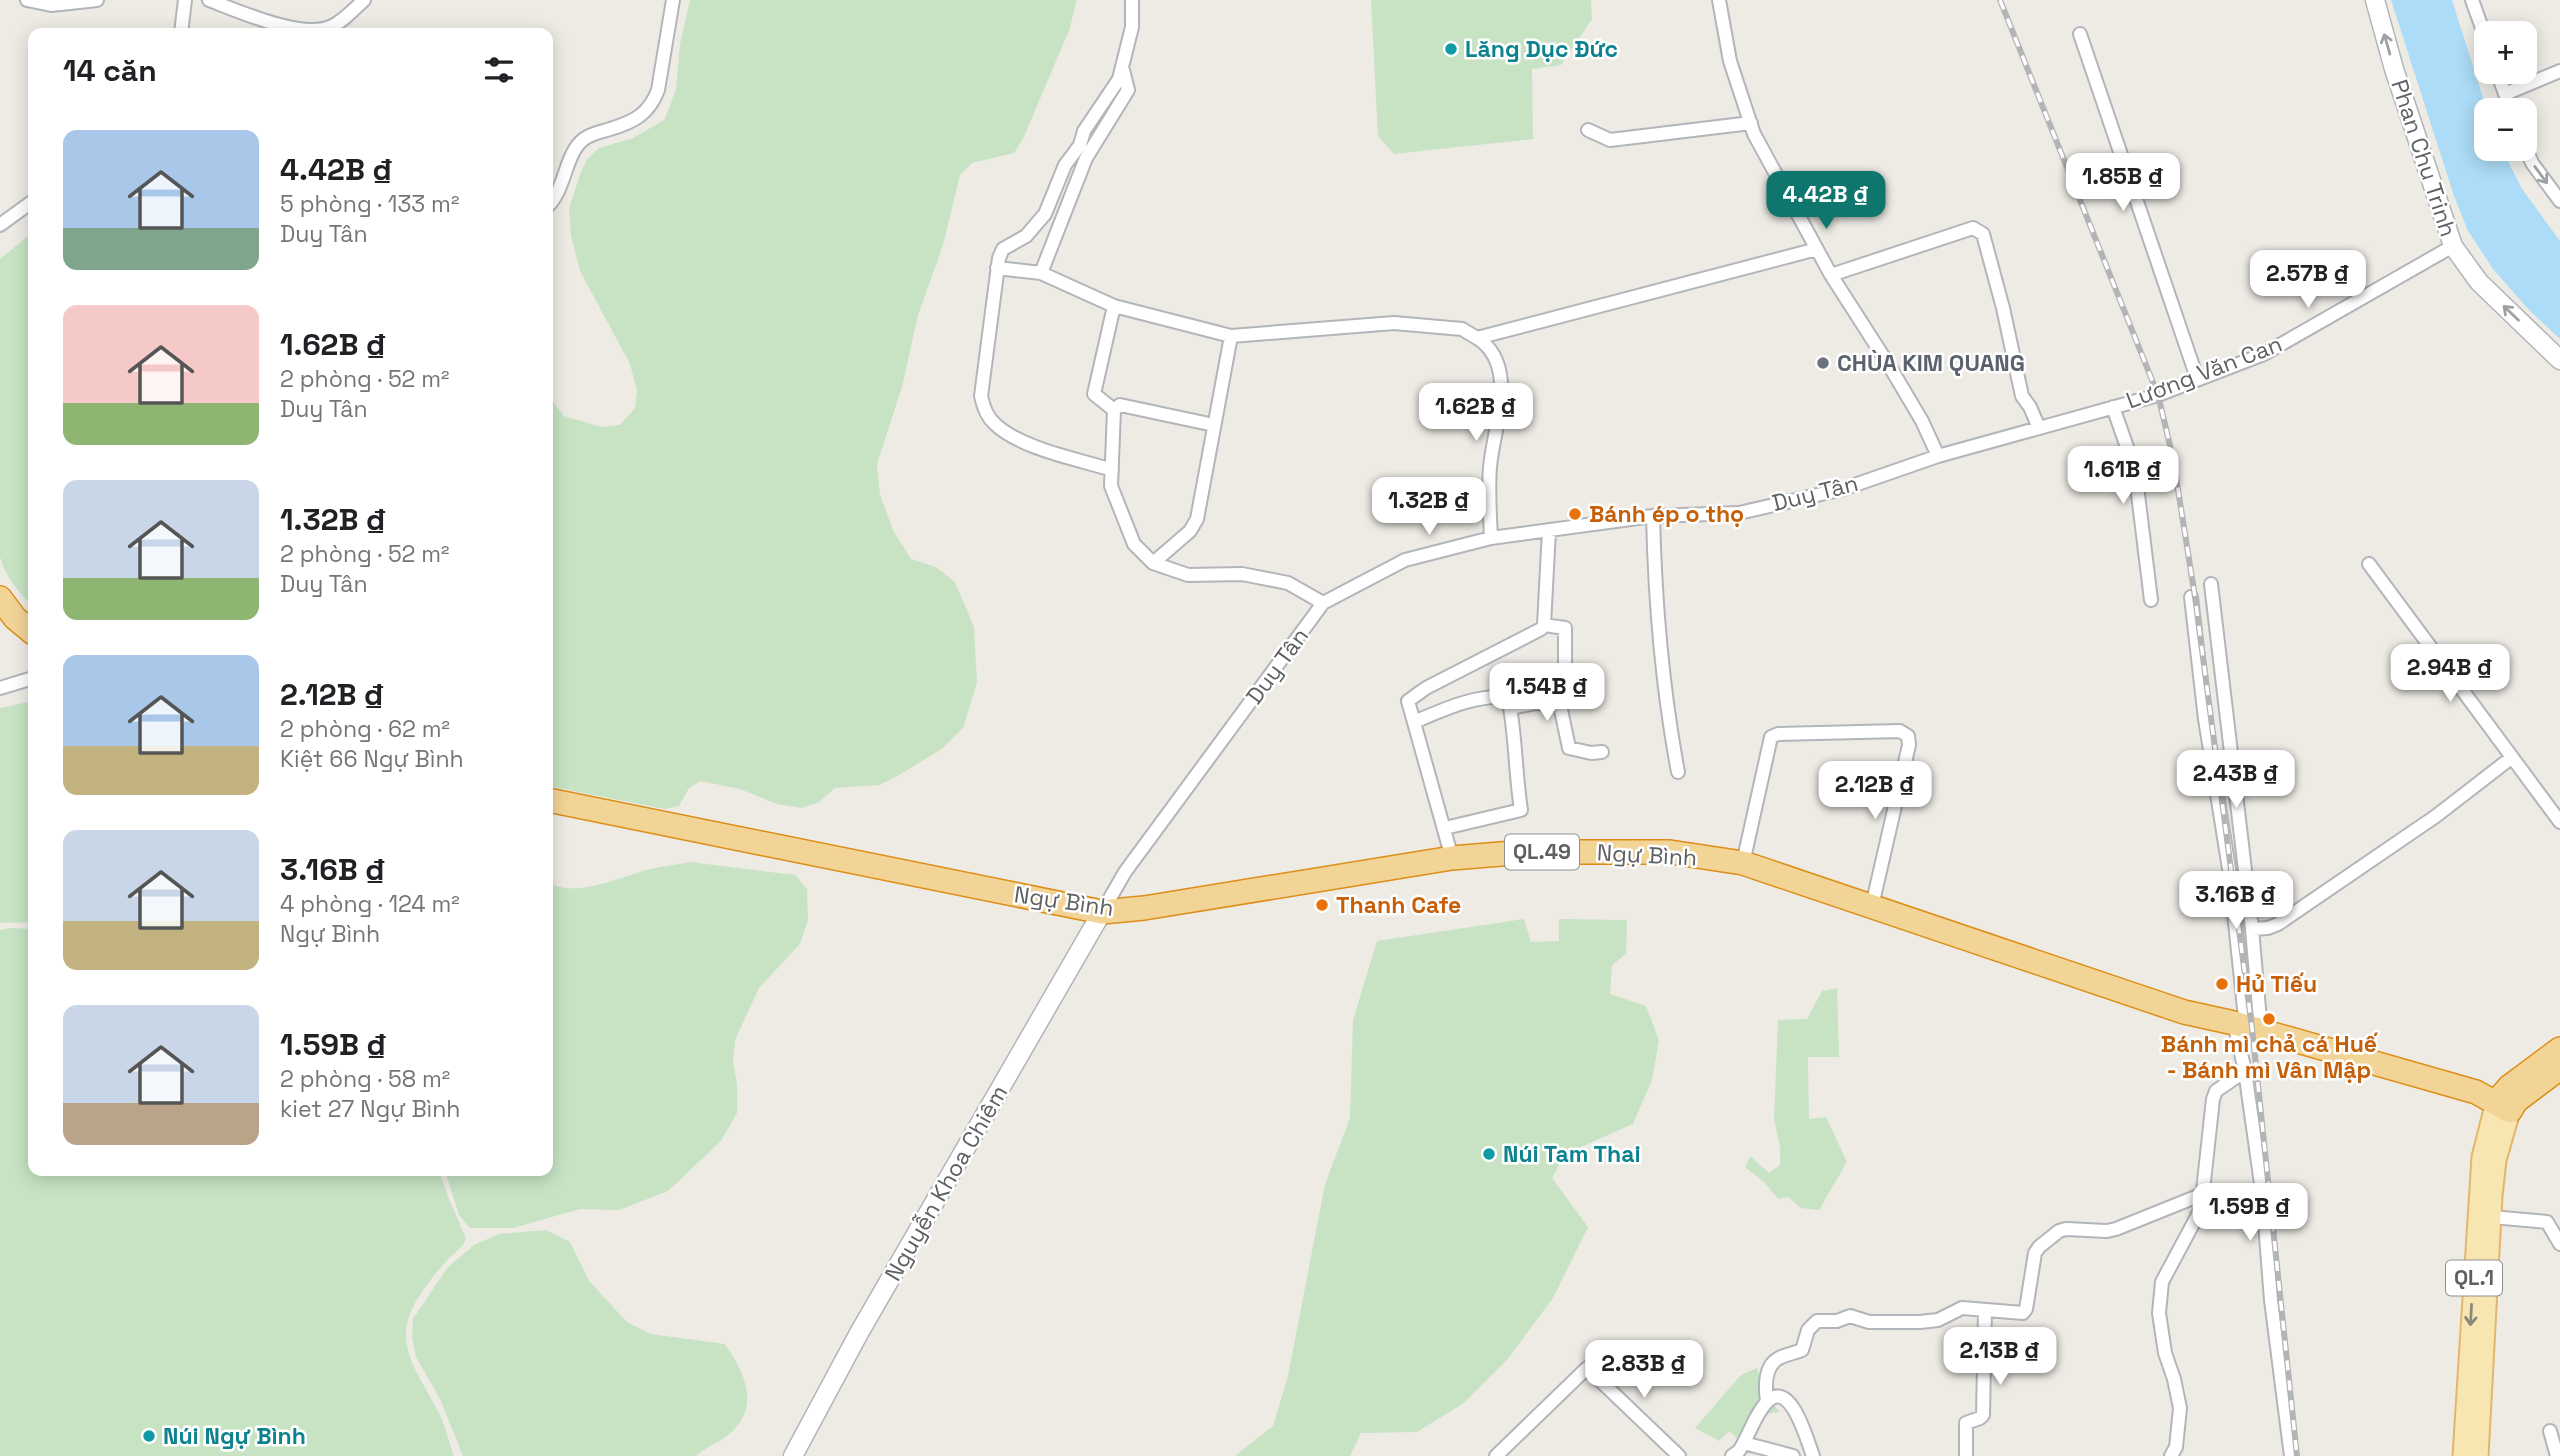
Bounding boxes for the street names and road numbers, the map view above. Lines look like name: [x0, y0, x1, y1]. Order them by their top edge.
street label: Phan Chu Trinh: [2384, 76, 2464, 240]
street label: Lương Văn Can: [2122, 328, 2286, 416]
street label: Duy Tân: [1769, 468, 1861, 518]
street label: Duy Tân: [1239, 622, 1315, 710]
road number: QL.49: [1505, 834, 1579, 870]
street label: Ngự Bình: [1596, 837, 1698, 873]
street label: Ngự Bình: [1012, 879, 1116, 923]
street label: Nguyễn Khoa Chiêm: [878, 1080, 1014, 1286]
road number: QL.1: [2446, 1260, 2502, 1296]

